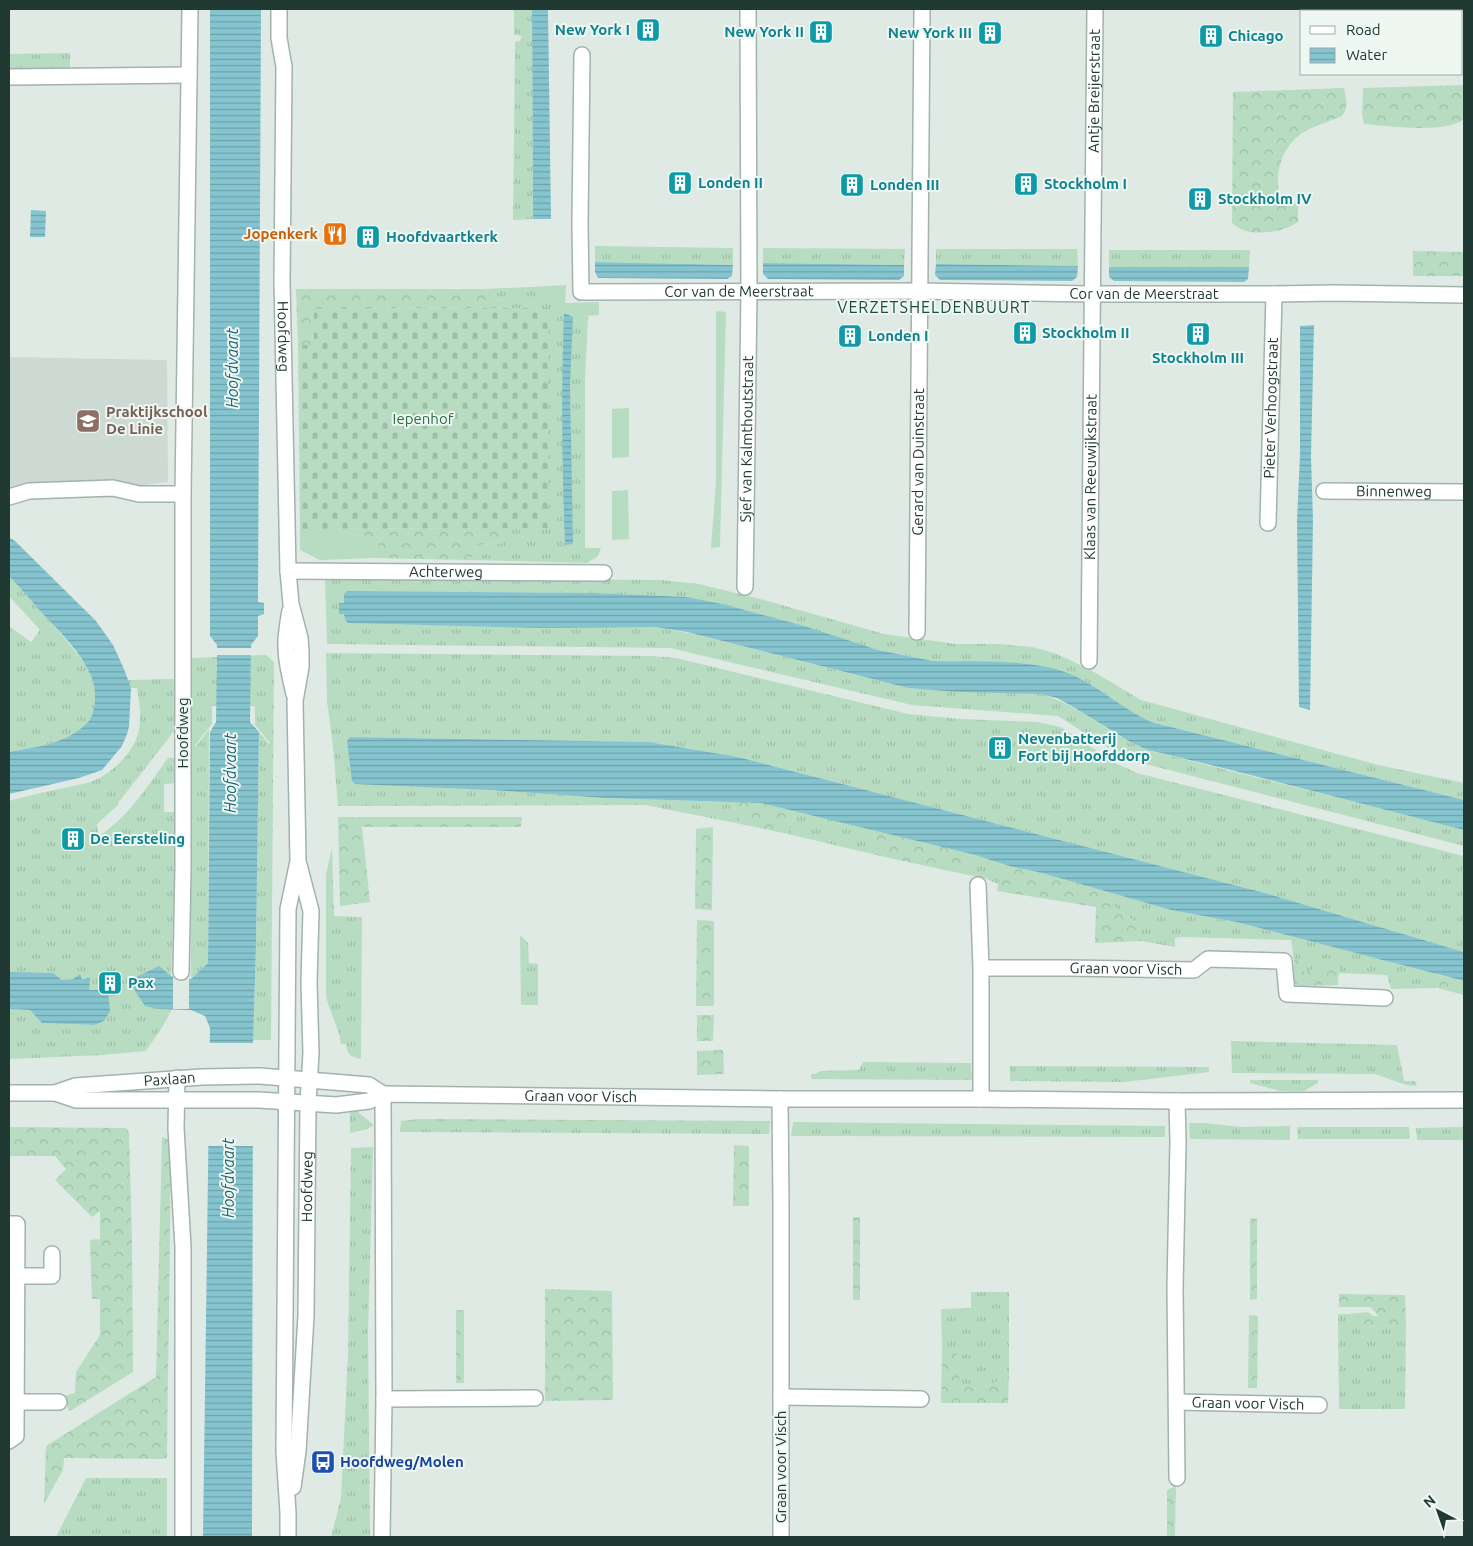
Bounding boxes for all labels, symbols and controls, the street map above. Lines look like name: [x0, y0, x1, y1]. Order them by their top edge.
legend: [1300, 10, 1463, 75]
building icon: New York I: [635, 17, 661, 43]
building icon: New York II: [808, 19, 834, 45]
building icon: New York III: [977, 20, 1003, 46]
place label: New York I: [555, 21, 630, 38]
text: Road: [1346, 21, 1381, 38]
place label: New York II: [724, 23, 804, 40]
building icon: Chicago: [1198, 23, 1224, 49]
place label: New York III: [888, 24, 972, 41]
place label: Chicago: [1228, 27, 1284, 44]
street label: Antje Breijerstraat: [1085, 29, 1103, 153]
text: Water: [1346, 46, 1387, 63]
building icon: Londen II: [667, 170, 693, 196]
building icon: Stockholm I: [1013, 171, 1039, 197]
building icon: Londen III: [839, 172, 865, 198]
place label: Londen II: [698, 174, 763, 191]
place label: Stockholm I: [1044, 175, 1127, 192]
place label: Londen III: [870, 176, 940, 193]
building icon: Stockholm IV: [1187, 186, 1213, 212]
place label: Stockholm IV: [1218, 190, 1312, 207]
restaurant icon: Jopenkerk: [322, 221, 348, 247]
building icon: Hoofdvaartkerk: [355, 224, 381, 250]
place label: Jopenkerk: [244, 225, 319, 242]
place label: Hoofdvaartkerk: [386, 228, 499, 245]
street label: Cor van de Meerstraat: [664, 282, 814, 300]
street label: Cor van de Meerstraat: [1069, 285, 1219, 302]
district label: VERZETSHELDENBUURT: [837, 298, 1031, 316]
street label: Hoofdweg: [274, 301, 293, 372]
building icon: Stockholm II: [1012, 320, 1038, 346]
building icon: Stockholm III: [1185, 321, 1211, 347]
building icon: Londen I: [837, 323, 863, 349]
place label: Stockholm II: [1042, 324, 1129, 341]
water label: Hoofdvaart: [223, 327, 241, 408]
place label: Londen I: [868, 327, 929, 344]
street label: Pieter Verhoogstraat: [1260, 337, 1281, 479]
place label: Stockholm III: [1152, 349, 1244, 366]
street label: Sjef van Kalmthoutstraat: [737, 355, 756, 523]
street label: Gerard van Duinstraat: [909, 388, 927, 536]
street label: Klaas van Reeuwijkstraat: [1081, 394, 1099, 560]
place label: Praktijkschool De Linie: [106, 403, 208, 437]
school or university icon: Praktijkschool De Linie: [75, 408, 101, 434]
park label: Iepenhof: [393, 410, 454, 427]
street label: Binnenweg: [1356, 482, 1432, 500]
street label: Achterweg: [409, 563, 483, 580]
street label: Hoofdweg: [174, 697, 191, 769]
place label: Nevenbatterij Fort bij Hoofddorp: [1018, 730, 1150, 764]
water label: Hoofdvaart: [221, 732, 239, 813]
building icon: Nevenbatterij Fort bij Hoofddorp: [987, 735, 1013, 761]
building icon: De Eersteling: [60, 826, 86, 852]
place label: De Eersteling: [90, 830, 185, 847]
street label: Graan voor Visch: [1069, 959, 1183, 978]
building icon: Pax: [97, 970, 123, 996]
place label: Pax: [128, 974, 154, 991]
street label: Paxlaan: [143, 1068, 196, 1089]
street label: Graan voor Visch: [524, 1087, 637, 1105]
water label: Hoofdvaart: [219, 1137, 237, 1218]
street label: Hoofdweg: [298, 1151, 316, 1222]
street label: Graan voor Visch: [1191, 1393, 1305, 1413]
street label: Graan voor Visch: [772, 1411, 789, 1523]
bus stop icon: Hoofdweg/Molen: [310, 1449, 336, 1475]
place label: Hoofdweg/Molen: [340, 1453, 464, 1470]
north arrow: [1413, 1486, 1463, 1536]
text: N: [1420, 1492, 1439, 1511]

